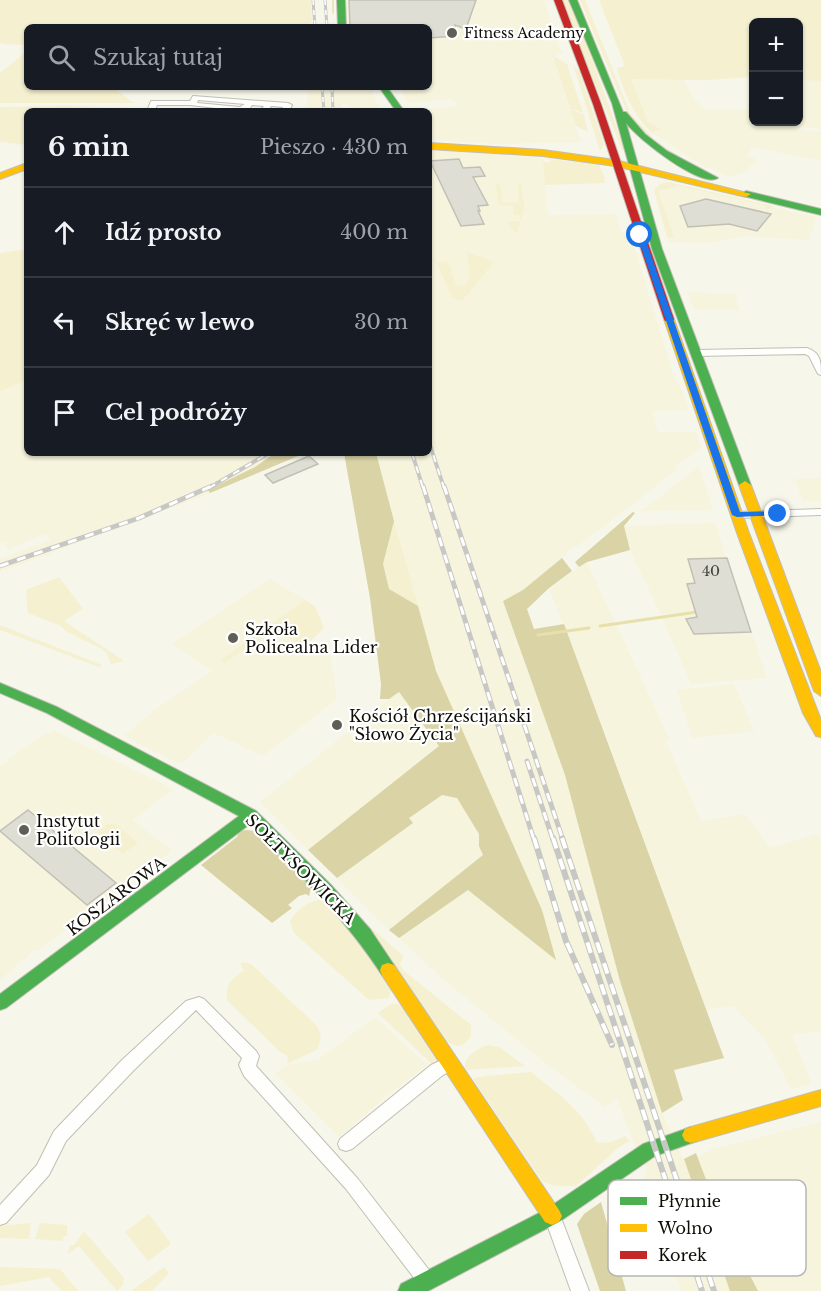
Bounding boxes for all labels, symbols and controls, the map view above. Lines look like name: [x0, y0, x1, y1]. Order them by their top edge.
map controls: [749, 18, 803, 126]
button: +: [749, 18, 803, 72]
search box: [24, 24, 432, 90]
place label: Fitness Academy: [464, 24, 584, 42]
marker: Fitness Academy: [445, 26, 459, 40]
icon: search: [45, 41, 78, 74]
text: Szukaj tutaj: [93, 44, 223, 71]
button: −: [749, 72, 803, 126]
text: 6 min: [48, 131, 129, 163]
text: Pieszo · 430 m: [260, 135, 408, 159]
icon: ahead: [48, 216, 81, 249]
text: Idź prosto: [105, 219, 221, 246]
text: 400 m: [341, 220, 408, 244]
route start: [626, 221, 652, 247]
icon: left: [48, 306, 81, 339]
text: Skręć w lewo: [105, 309, 254, 336]
text: 30 m: [354, 310, 408, 334]
icon: arrive: [48, 396, 81, 429]
text: Cel podróży: [105, 399, 247, 426]
route end: [764, 500, 790, 526]
house number: 40: [702, 562, 720, 580]
place label: Szkoła Policealna Lider: [245, 619, 378, 657]
marker: Szkoła Policealna Lider: [226, 631, 240, 645]
place label: Kościół Chrześcijański "Słowo Życia": [349, 706, 532, 744]
marker: Kościół Chrześcijański "Słowo Życia": [330, 718, 344, 732]
street label: SOŁTYSOWICKA: [242, 810, 361, 929]
place label: Instytut Politologii: [36, 811, 121, 849]
marker: Instytut Politologii: [17, 823, 31, 837]
street label: KOSZAROWA: [63, 852, 170, 940]
legend: [608, 1180, 806, 1276]
text: Płynnie: [658, 1191, 721, 1211]
text: Wolno: [657, 1218, 713, 1238]
text: Korek: [658, 1245, 707, 1265]

